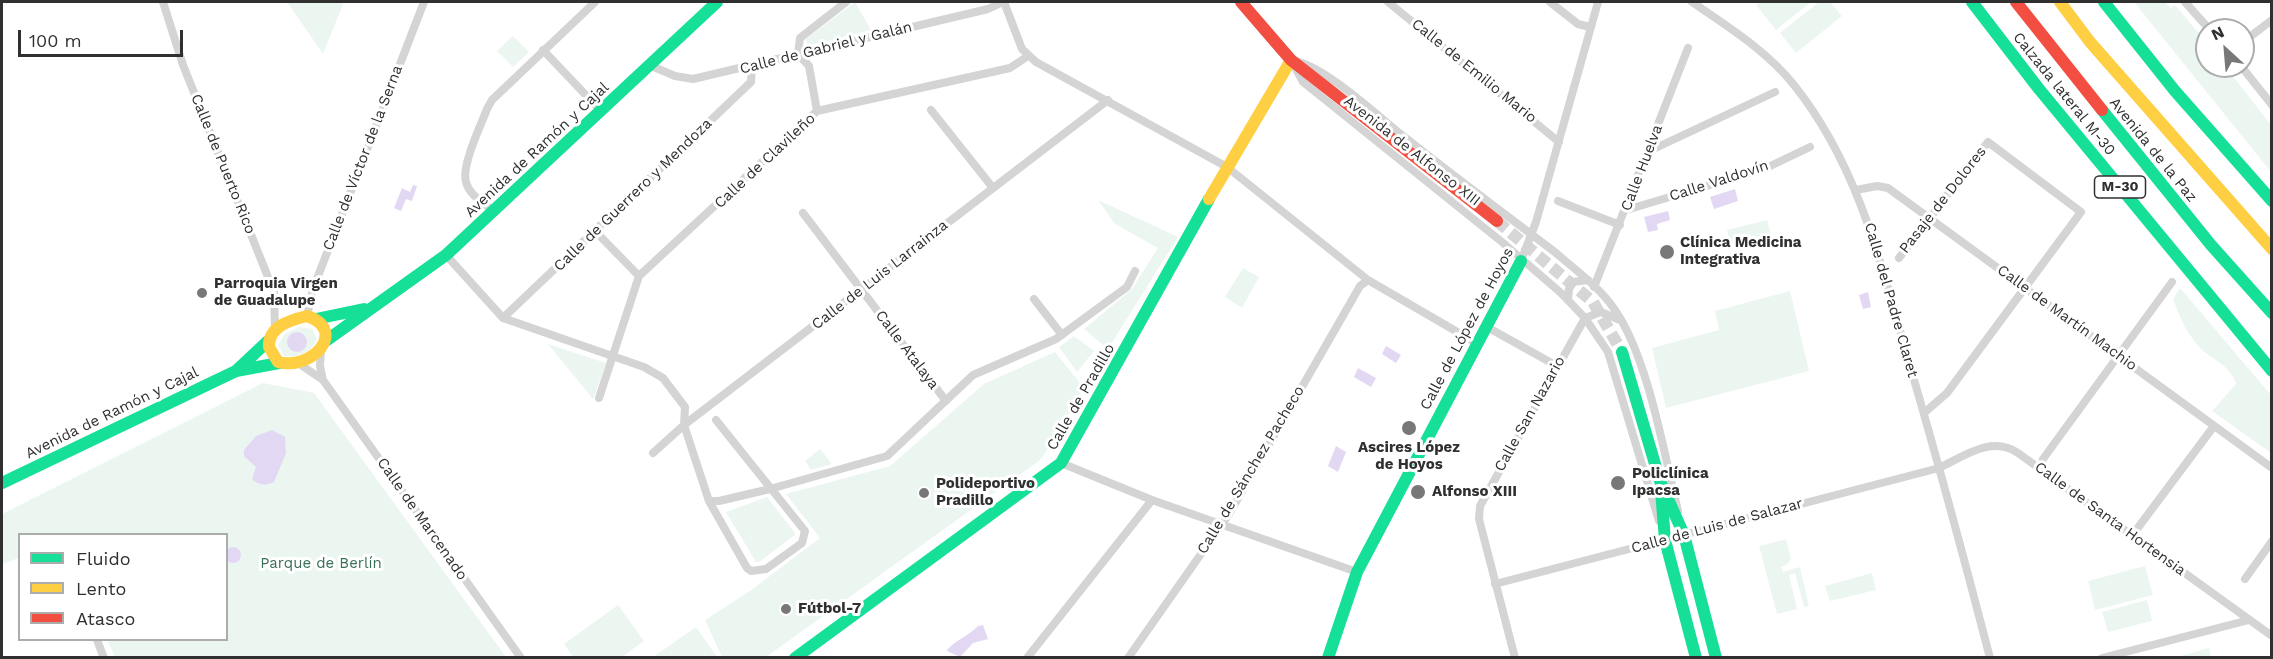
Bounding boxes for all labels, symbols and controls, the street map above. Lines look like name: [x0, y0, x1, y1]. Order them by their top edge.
street label: Calle de Emilio Mario: [1408, 15, 1540, 127]
scale bar: [21, 18, 186, 56]
street label: Calle de Gabriel y Galán: [738, 18, 914, 78]
north arrow: [2195, 18, 2255, 78]
text: N: [2208, 22, 2227, 44]
street label: Calzada lateral M-30: [2009, 29, 2119, 159]
text: 100 m: [29, 30, 82, 51]
street label: Calle de Víctor de la Serna: [319, 63, 407, 253]
street label: Avenida de Ramón y Cajal: [461, 79, 613, 221]
street label: Calle de Puerto Rico: [187, 91, 259, 237]
street label: Avenida de Alfonso XIII: [1340, 92, 1484, 210]
street label: Avenida de la Paz: [2105, 94, 2201, 206]
street label: Calle de Clavileño: [711, 110, 819, 212]
street label: Calle de Guerrero y Mendoza: [550, 115, 716, 275]
street label: Calle Huelva: [1617, 122, 1667, 214]
street label: Pasaje de Dolores: [1896, 143, 1990, 257]
street label: Calle Valdovín: [1667, 157, 1771, 205]
road number: M-30: [2094, 176, 2146, 198]
street label: Calle de Luis Larrainza: [808, 216, 952, 334]
street label: Calle del Padre Claret: [1860, 221, 1922, 379]
place label: Clínica Medicina Integrativa: [1680, 234, 1802, 269]
marker: Clínica Medicina Integrativa: [1658, 243, 1676, 261]
street label: Calle de López de Hoyos: [1416, 245, 1518, 413]
street label: Calle de Martín Machio: [1994, 261, 2140, 375]
place label: Parroquia Virgen de Guadalupe: [214, 275, 338, 310]
marker: Parroquia Virgen de Guadalupe: [195, 286, 209, 300]
street label: Calle Atalaya: [871, 307, 943, 393]
street label: Calle de Pradillo: [1043, 341, 1119, 453]
street label: Calle San Nazario: [1491, 353, 1569, 475]
street label: Avenida de Ramón y Cajal: [23, 363, 201, 463]
street label: Calle de Sánchez Pacheco: [1194, 383, 1308, 557]
marker: Ascires López de Hoyos: [1400, 419, 1418, 437]
place label: Ascires López de Hoyos: [1358, 439, 1460, 474]
street label: Calle de Marcenado: [373, 454, 471, 584]
street label: Calle de Santa Hortensia: [2031, 458, 2189, 580]
place label: Policlínica Ipacsa: [1632, 465, 1709, 500]
marker: Policlínica Ipacsa: [1609, 474, 1627, 492]
place label: Polideportivo Pradillo: [936, 475, 1035, 510]
marker: Alfonso XIII: [1409, 483, 1427, 501]
place label: Alfonso XIII: [1432, 483, 1517, 501]
marker: Polideportivo Pradillo: [917, 486, 931, 500]
street label: Calle de Luis de Salazar: [1629, 494, 1805, 558]
legend: [18, 533, 228, 641]
text: Fluido: [76, 548, 130, 569]
park label: Parque de Berlín: [260, 555, 382, 573]
text: Lento: [76, 578, 126, 599]
place label: Fútbol-7: [798, 600, 861, 618]
marker: Fútbol-7: [779, 602, 793, 616]
text: Atasco: [76, 608, 135, 629]

